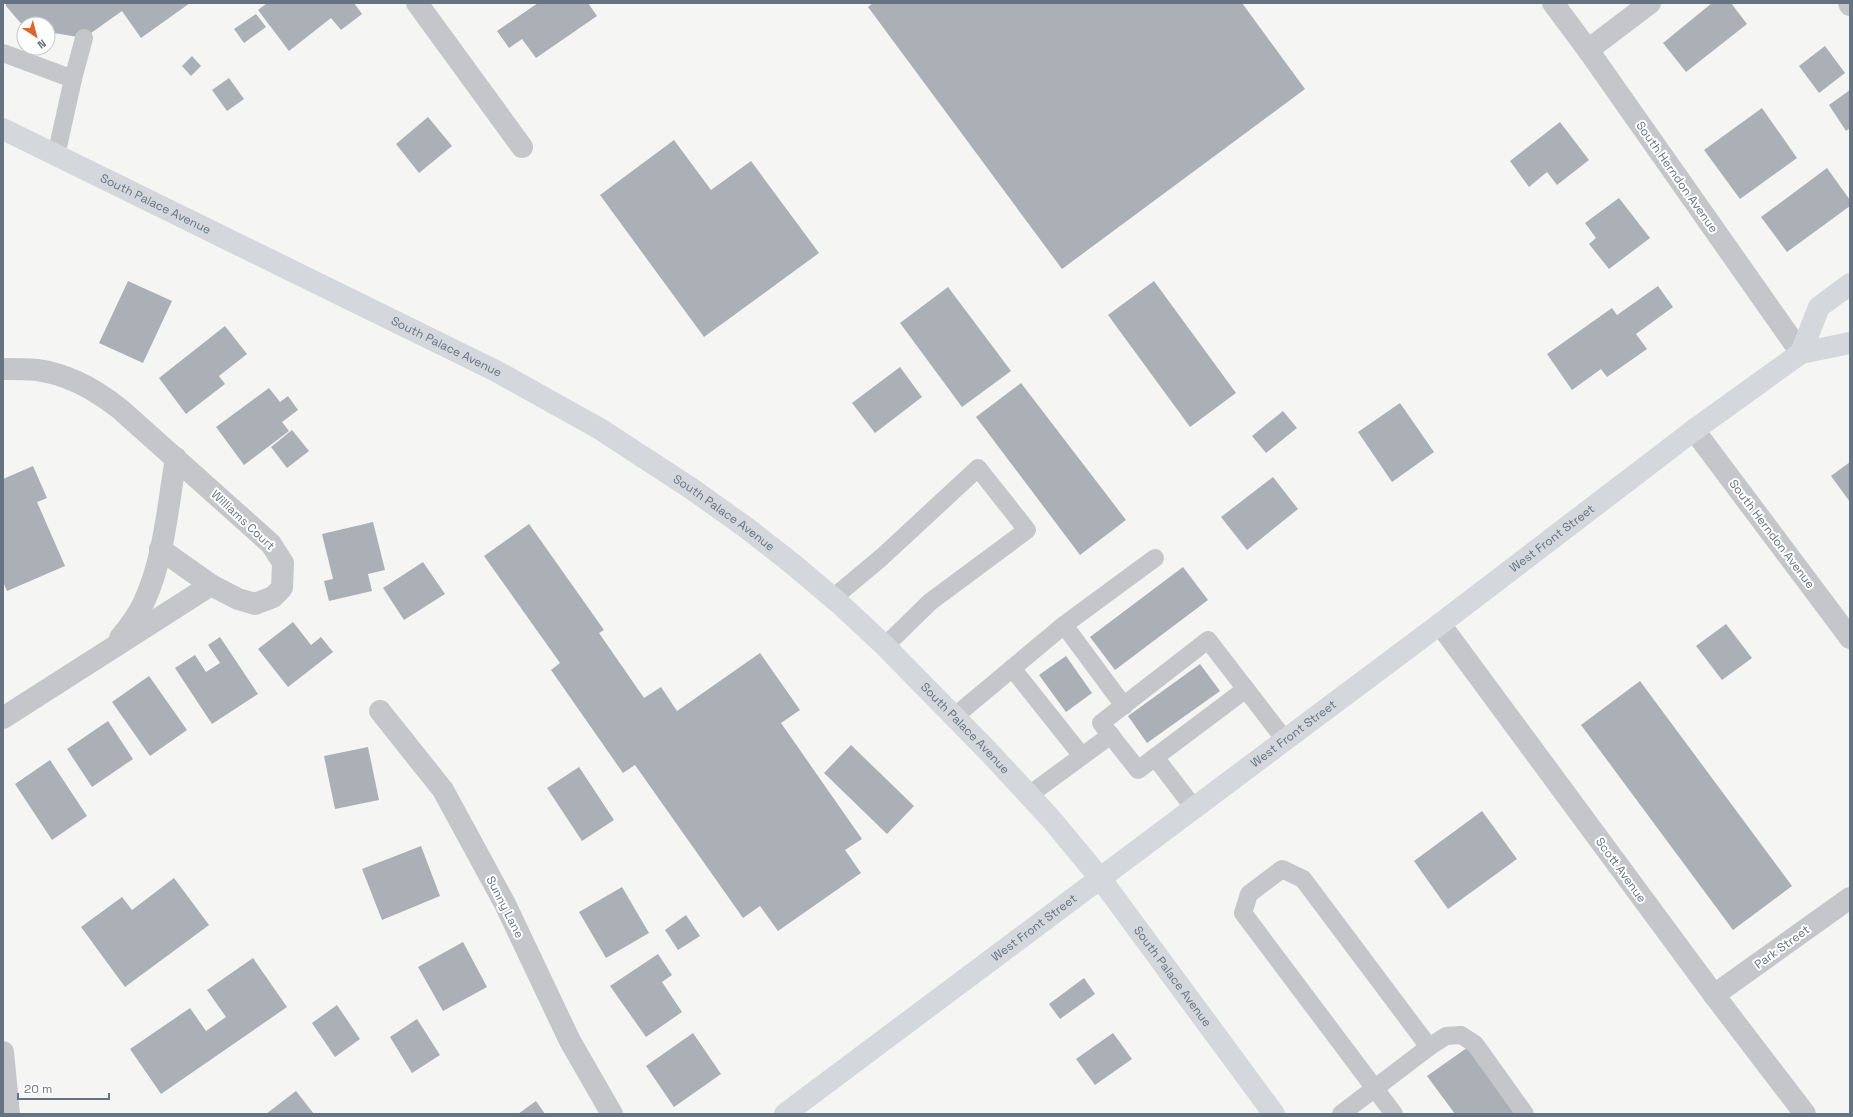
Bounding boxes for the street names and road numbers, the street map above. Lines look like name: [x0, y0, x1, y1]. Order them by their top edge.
street label: South Herndon Avenue: [1632, 118, 1722, 236]
street label: South Palace Avenue: [98, 170, 214, 238]
street label: South Palace Avenue: [388, 313, 505, 381]
street label: South Palace Avenue: [670, 471, 778, 555]
street label: South Herndon Avenue: [1726, 476, 1818, 592]
street label: Williams Court: [208, 486, 278, 554]
street label: West Front Street: [1506, 501, 1598, 576]
street label: South Palace Avenue: [917, 679, 1013, 777]
street label: West Front Street: [1247, 696, 1340, 771]
street label: Scott Avenue: [1592, 834, 1650, 906]
street label: Sunny Lane: [483, 873, 527, 941]
street label: West Front Street: [988, 890, 1080, 965]
street label: Park Street: [1751, 922, 1813, 972]
street label: South Palace Avenue: [1130, 923, 1215, 1030]

